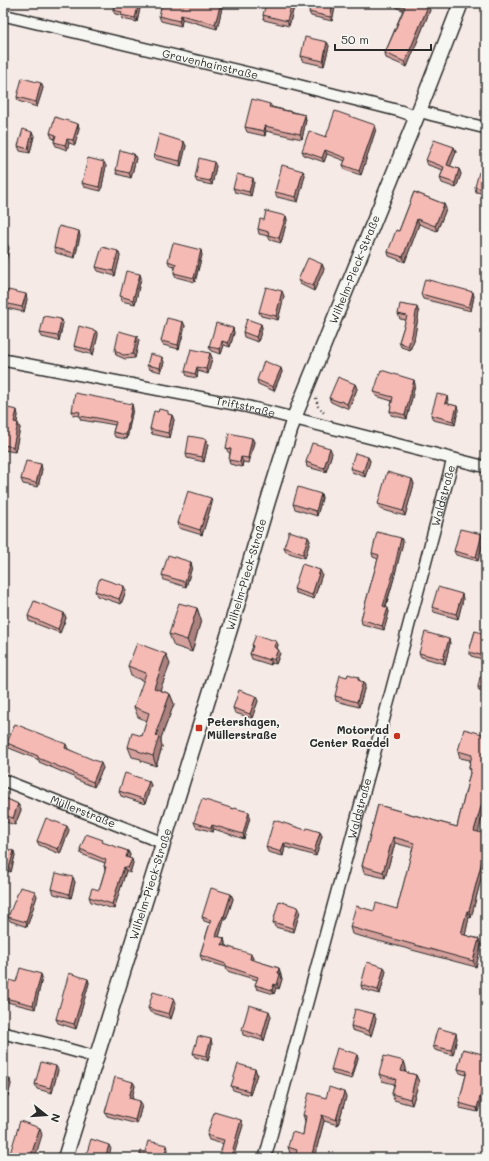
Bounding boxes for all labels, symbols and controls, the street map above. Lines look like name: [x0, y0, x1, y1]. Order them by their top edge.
scale bar: [335, 26, 431, 52]
text: 50 m: [341, 31, 369, 47]
street label: Gravenhainstraße: [161, 45, 260, 82]
street label: Wilhelm-Pieck-Straße: [325, 212, 383, 326]
street label: Triftstraße: [215, 393, 277, 420]
street label: Waldstraße: [427, 463, 458, 528]
street label: Wilhelm-Pieck-Straße: [222, 516, 269, 632]
place label: Petershagen, Müllerstraße: [207, 714, 280, 742]
place label: Motorrad Center Raedel: [309, 722, 389, 750]
marker: Petershagen, Müllerstraße: [194, 723, 204, 733]
marker: Motorrad Center Raedel: [392, 731, 402, 741]
street label: Waldstraße: [344, 776, 374, 841]
street label: Müllerstraße: [48, 791, 118, 831]
street label: Wilhelm-Pieck-Straße: [126, 826, 175, 942]
north arrow: [26, 1095, 66, 1135]
text: N: [48, 1112, 64, 1124]

